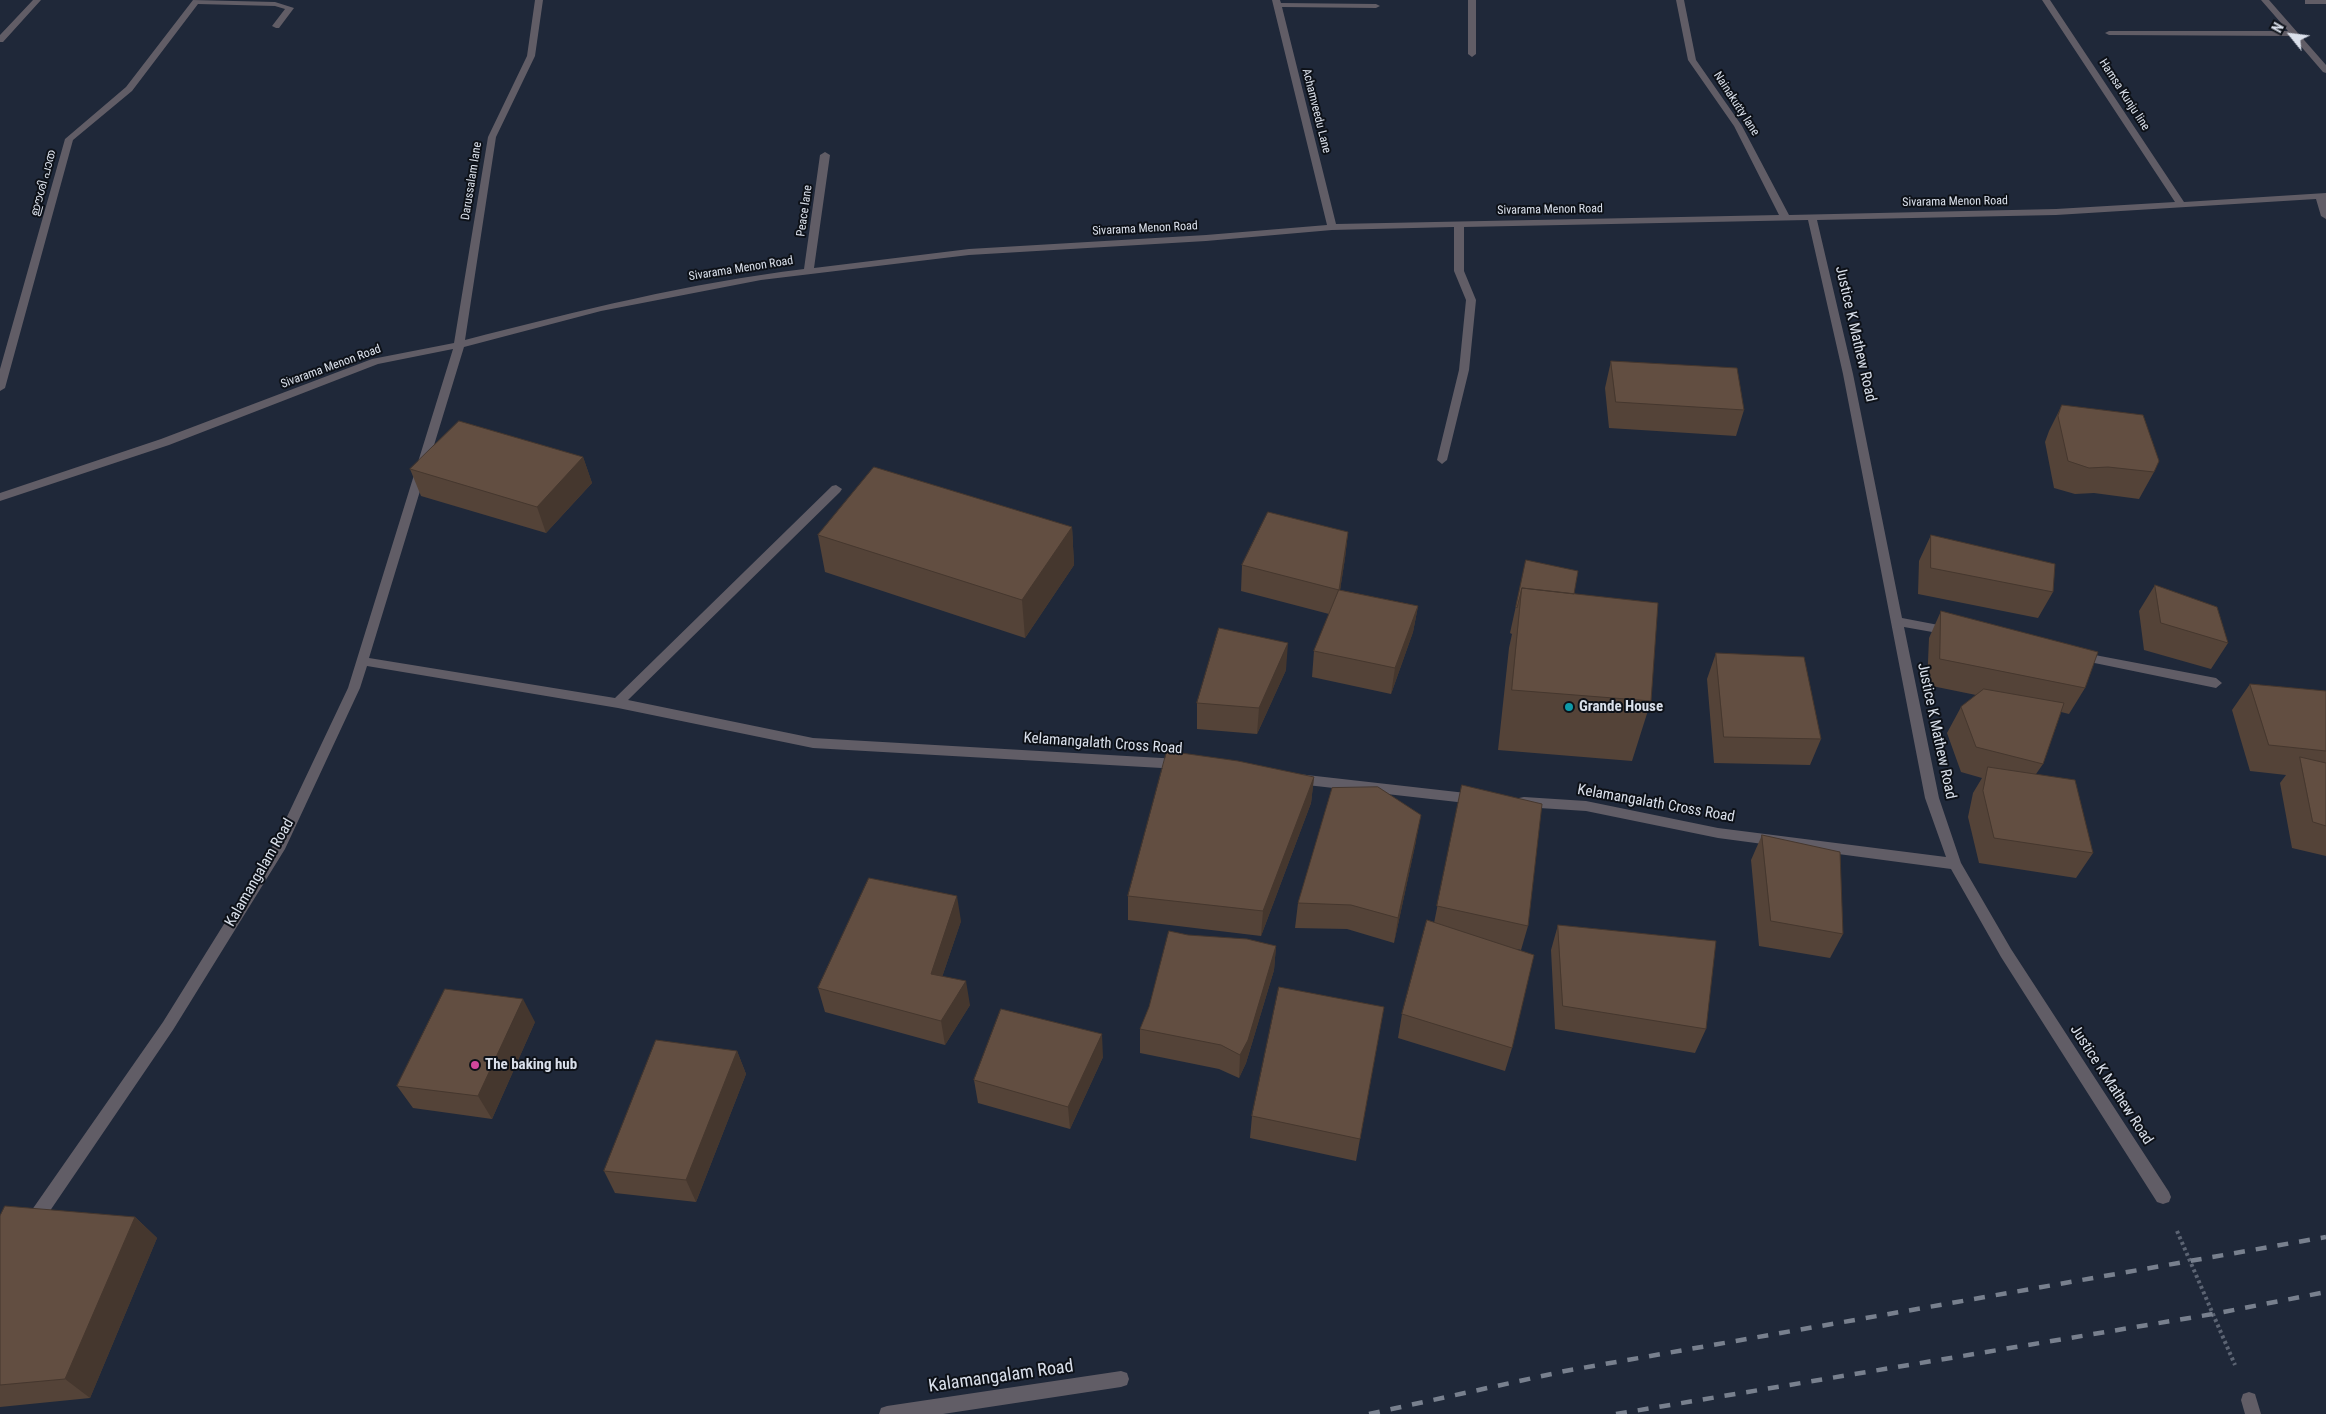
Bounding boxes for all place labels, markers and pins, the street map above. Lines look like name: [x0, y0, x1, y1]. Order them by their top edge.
place label: Grande House: [1579, 698, 1663, 716]
marker: Grande House: [1563, 701, 1575, 713]
place label: The baking hub: [485, 1056, 577, 1074]
marker: The baking hub: [469, 1059, 481, 1071]

